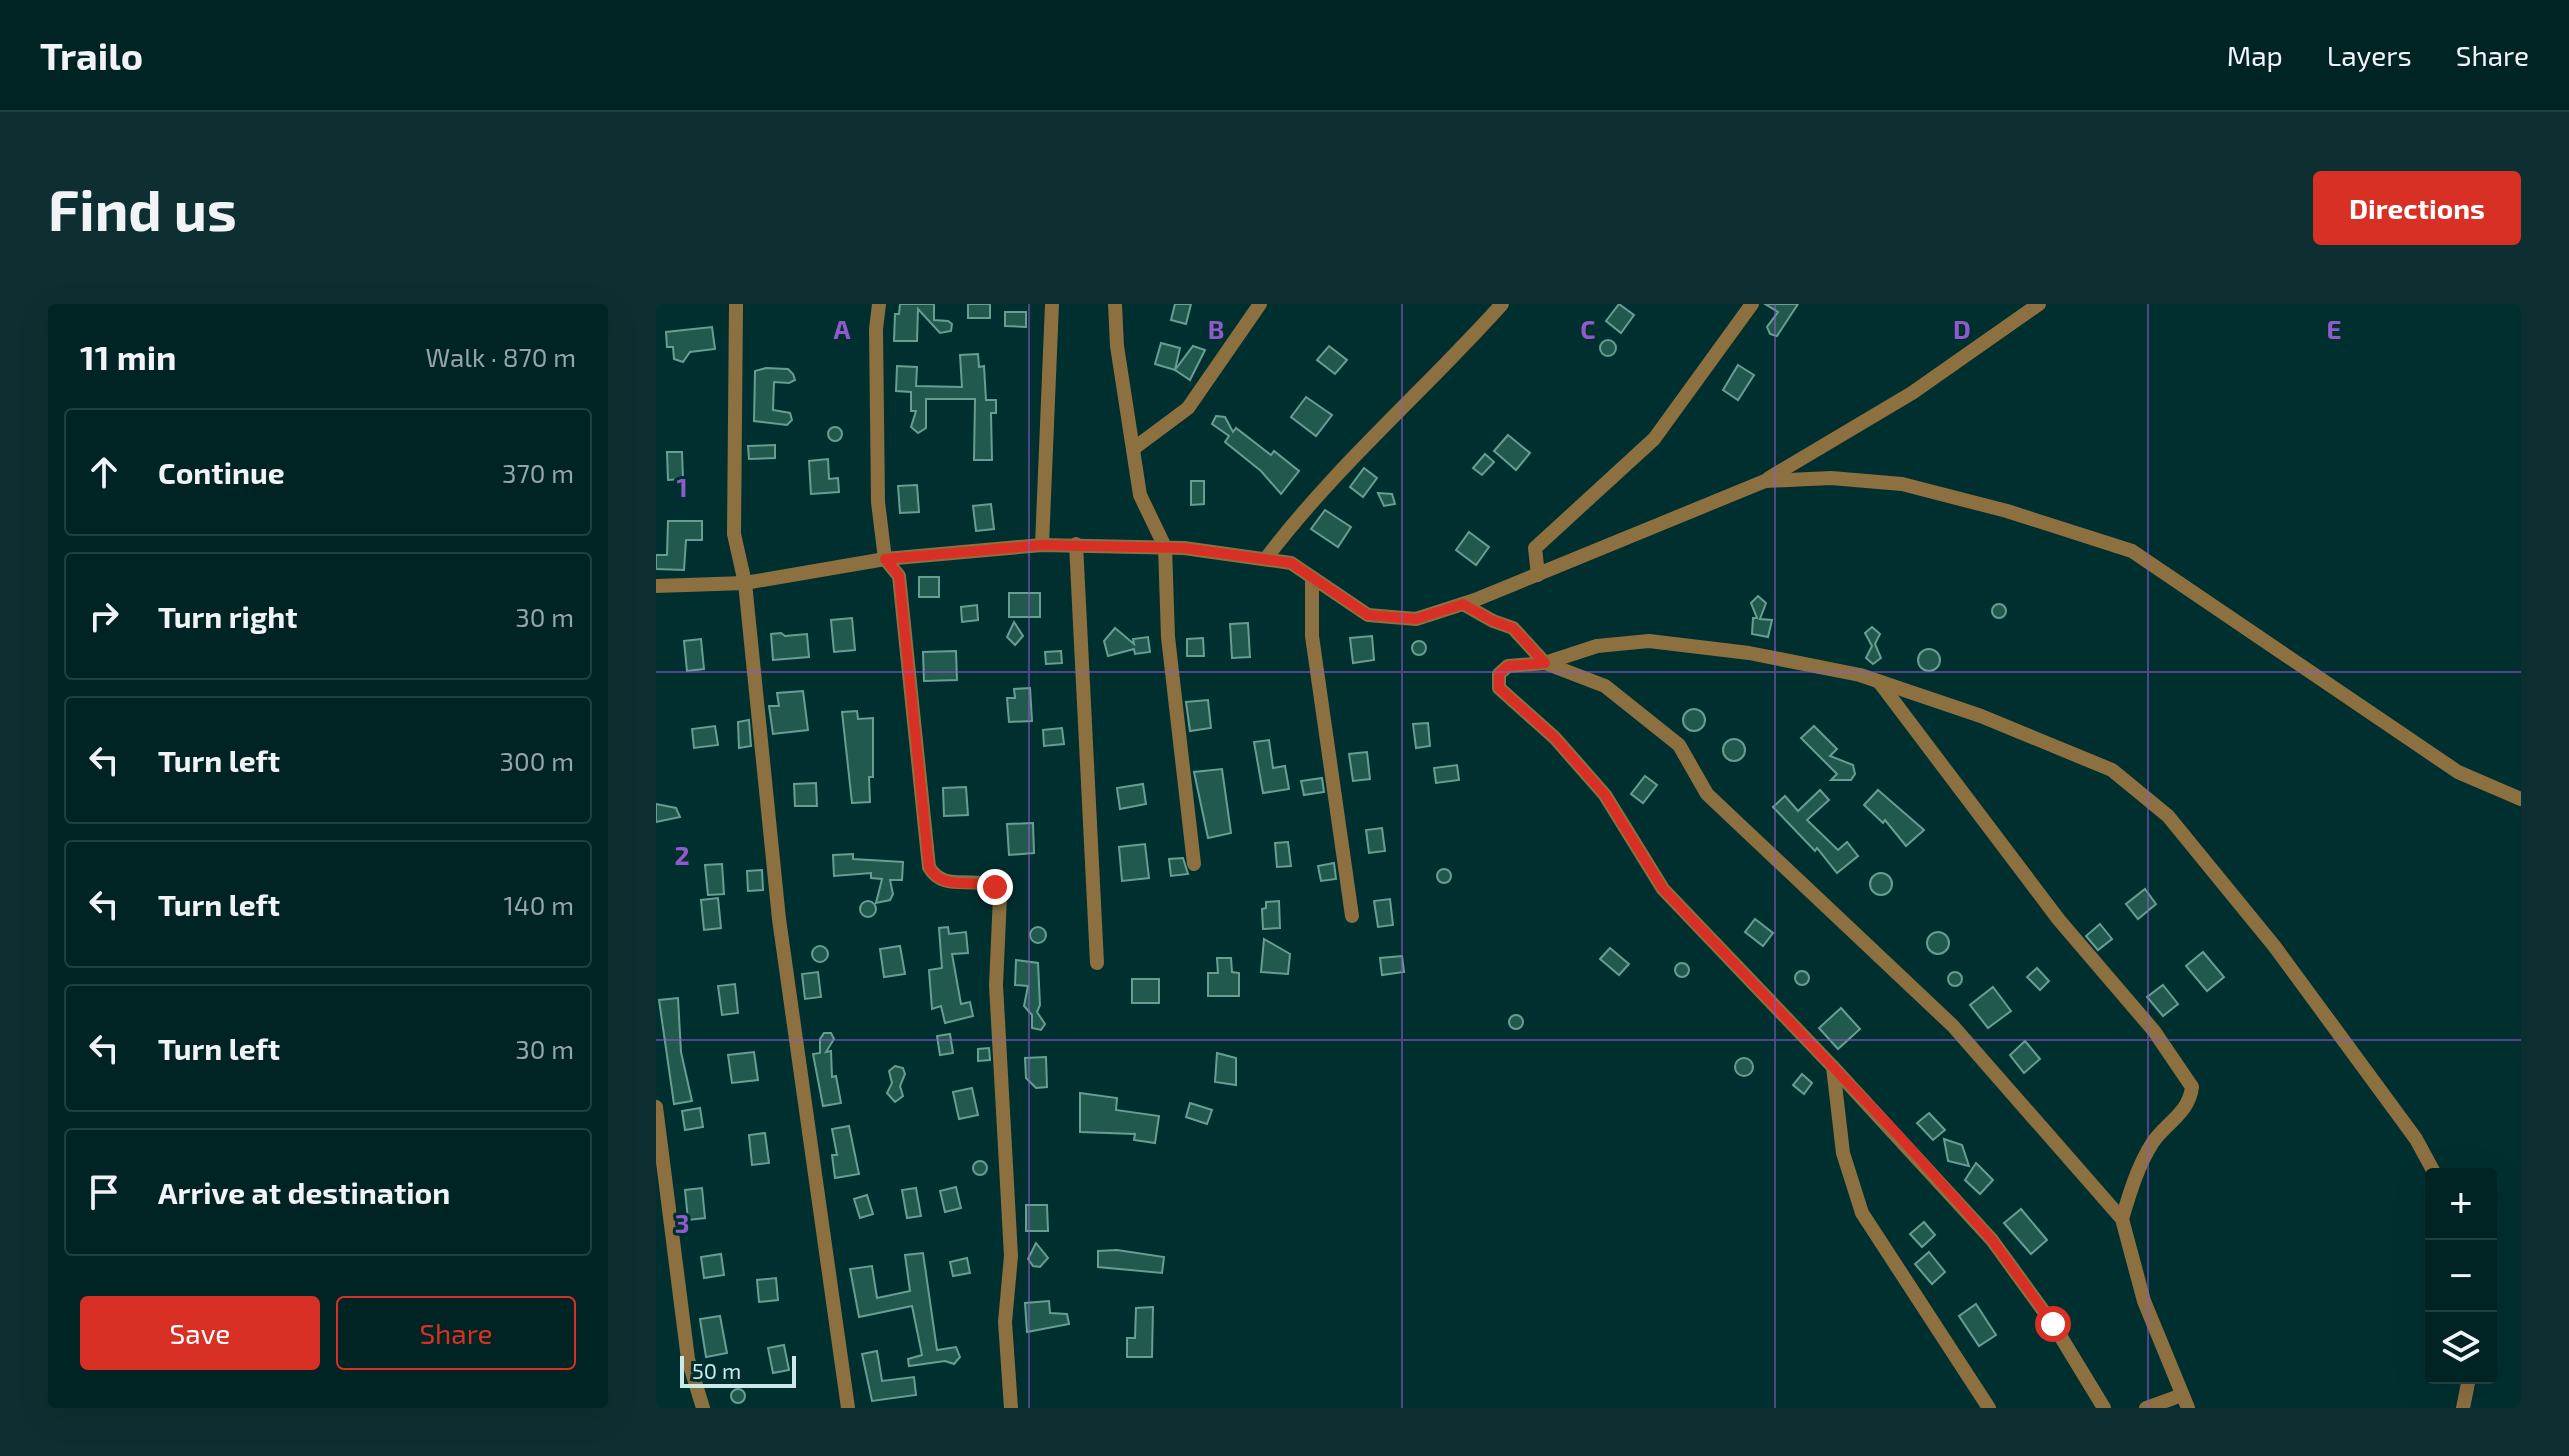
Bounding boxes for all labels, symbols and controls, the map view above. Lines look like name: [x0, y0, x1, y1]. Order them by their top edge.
text: Trailo: [40, 32, 143, 78]
text: Map: [2227, 38, 2283, 72]
text: Layers: [2327, 38, 2412, 72]
text: Share: [2456, 38, 2529, 72]
button: Directions: [2313, 171, 2521, 245]
text: Find us: [48, 175, 237, 242]
text: A: [834, 313, 851, 344]
text: B: [1208, 313, 1224, 344]
text: C: [1580, 313, 1596, 344]
text: D: [1953, 313, 1971, 344]
text: E: [2326, 313, 2342, 344]
text: 11 min: [80, 336, 177, 377]
text: Walk · 870 m: [426, 341, 576, 372]
icon: ahead: [82, 450, 126, 494]
text: Continue: [158, 454, 285, 490]
text: 370 m: [502, 457, 574, 488]
text: 1: [676, 471, 688, 502]
icon: right: [82, 594, 126, 638]
text: Turn right: [158, 598, 298, 634]
text: 30 m: [515, 601, 574, 632]
icon: left: [82, 738, 126, 782]
text: Turn left: [158, 742, 280, 778]
text: 300 m: [500, 745, 574, 776]
text: 2: [674, 839, 690, 870]
route end: [977, 869, 1013, 905]
icon: left: [82, 882, 126, 926]
text: Turn left: [158, 886, 280, 922]
text: 140 m: [503, 889, 574, 920]
icon: left: [82, 1026, 126, 1070]
text: Turn left: [158, 1030, 280, 1066]
text: 30 m: [515, 1033, 574, 1064]
map controls: [2425, 1168, 2497, 1384]
button: +: [2425, 1168, 2497, 1240]
icon: arrive: [82, 1170, 126, 1214]
text: Arrive at destination: [158, 1174, 450, 1210]
text: 3: [675, 1207, 689, 1238]
button: −: [2425, 1240, 2497, 1312]
button: Save: [80, 1296, 320, 1370]
button: Share: [336, 1296, 576, 1370]
route start: [2035, 1306, 2071, 1342]
button: layers: [2425, 1312, 2497, 1384]
scale bar: [680, 1352, 796, 1388]
text: 50 m: [692, 1357, 741, 1383]

